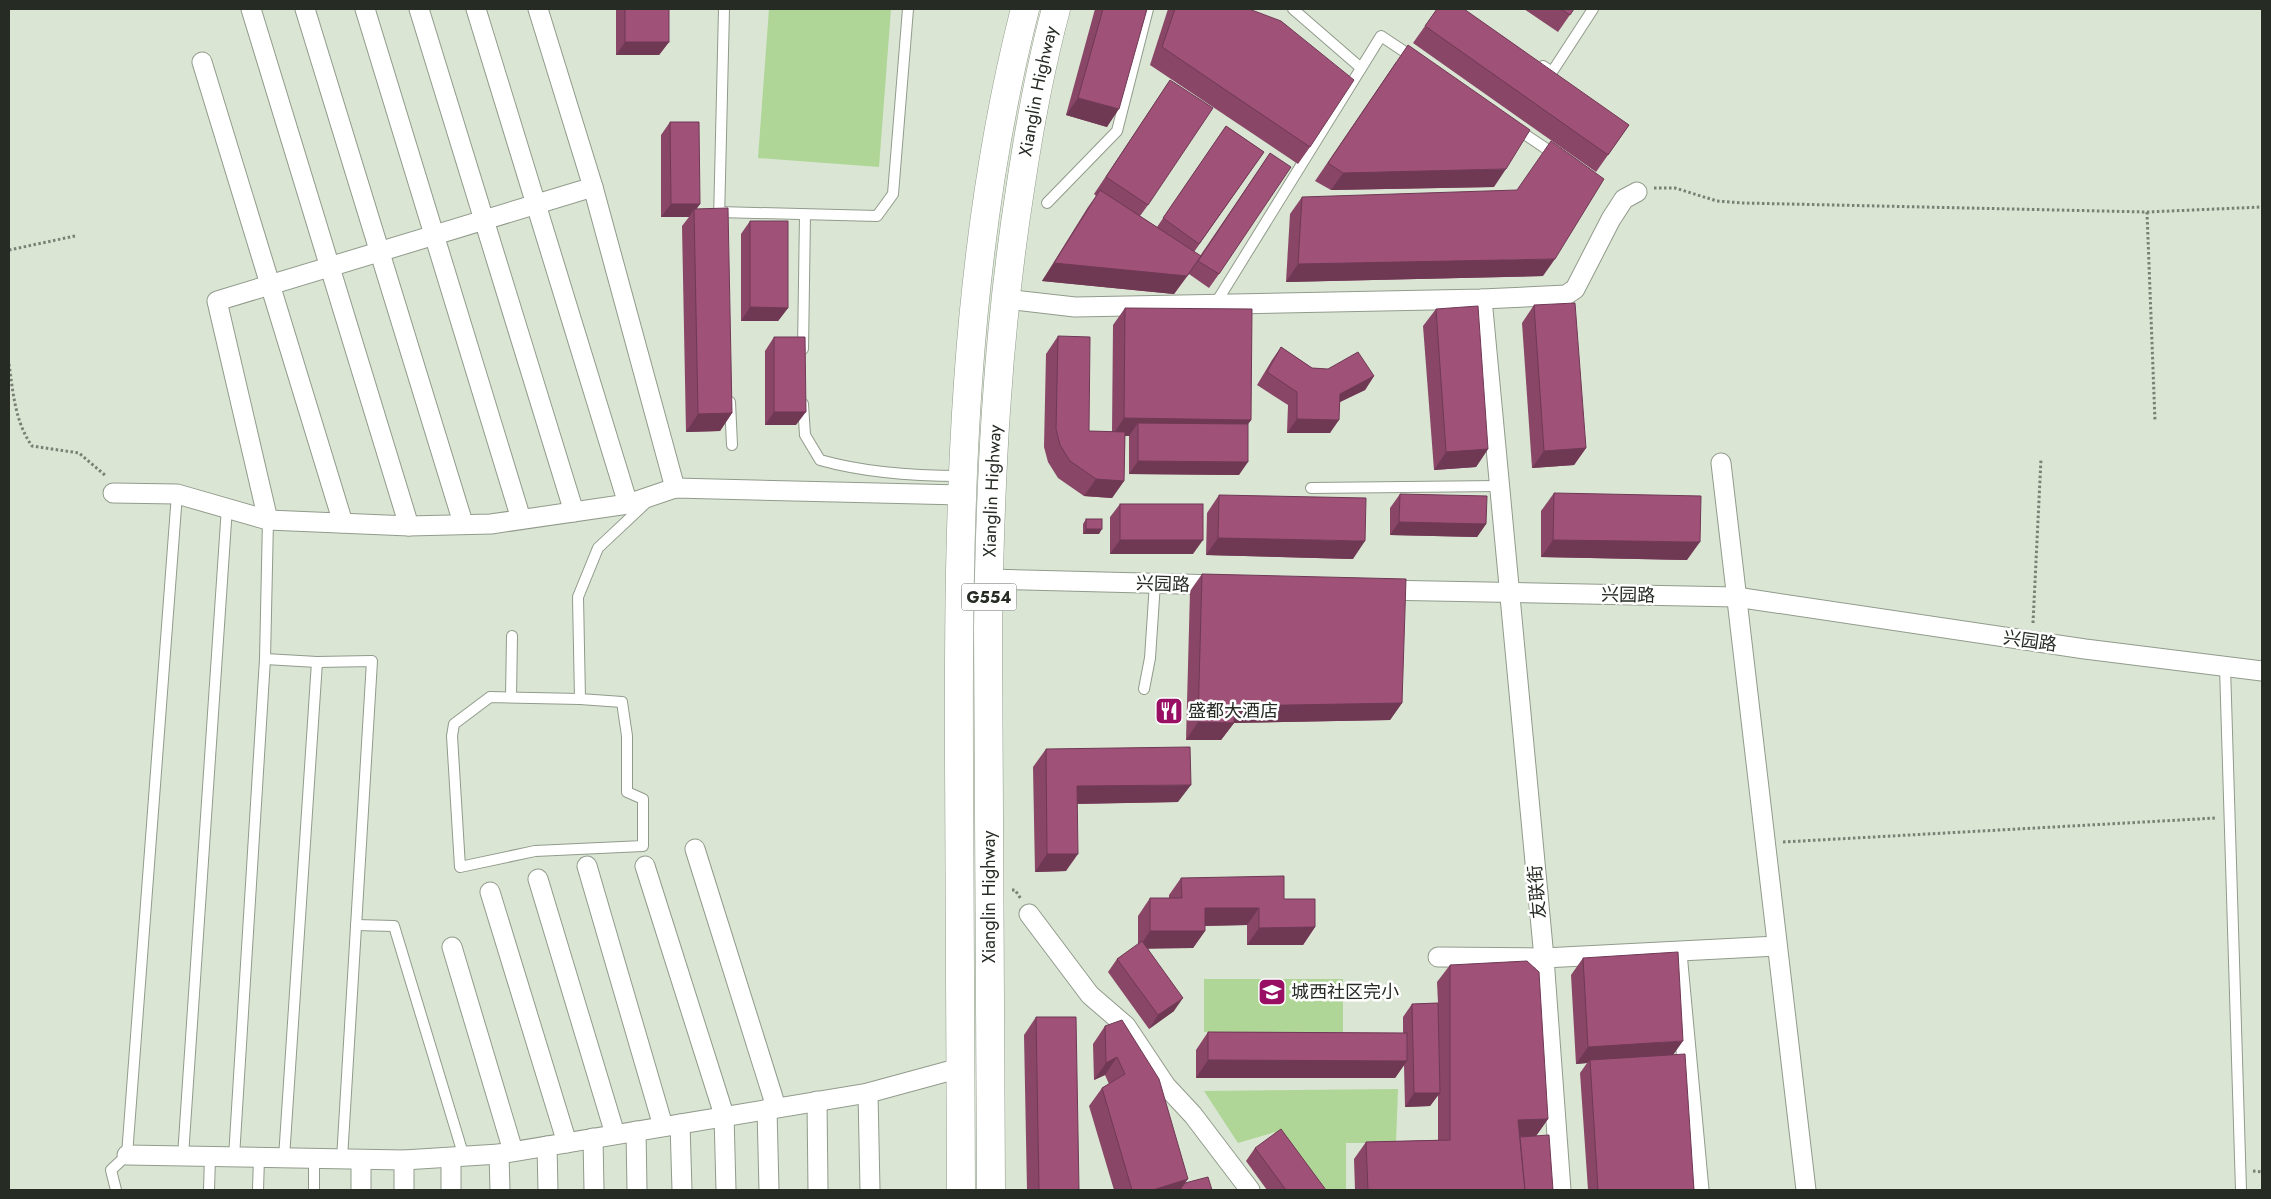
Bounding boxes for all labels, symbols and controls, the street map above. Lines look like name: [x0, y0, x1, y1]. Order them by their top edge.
street label: Xianglin Highway: [1012, 23, 1064, 158]
street label: Xianglin Highway: [976, 424, 1008, 558]
street label: 兴园路: [1136, 570, 1190, 598]
street label: 兴园路: [1601, 582, 1655, 608]
road number: G554: [962, 584, 1016, 610]
street label: 兴园路: [2001, 624, 2059, 658]
restaurant icon: 盛都大酒店: [1154, 696, 1184, 726]
place label: 盛都大酒店: [1188, 698, 1278, 724]
street label: Xianglin Highway: [976, 831, 1002, 963]
street label: 友联街: [1522, 864, 1552, 920]
school or university icon: 城西社区完小: [1257, 977, 1287, 1007]
place label: 城西社区完小: [1291, 979, 1399, 1005]

